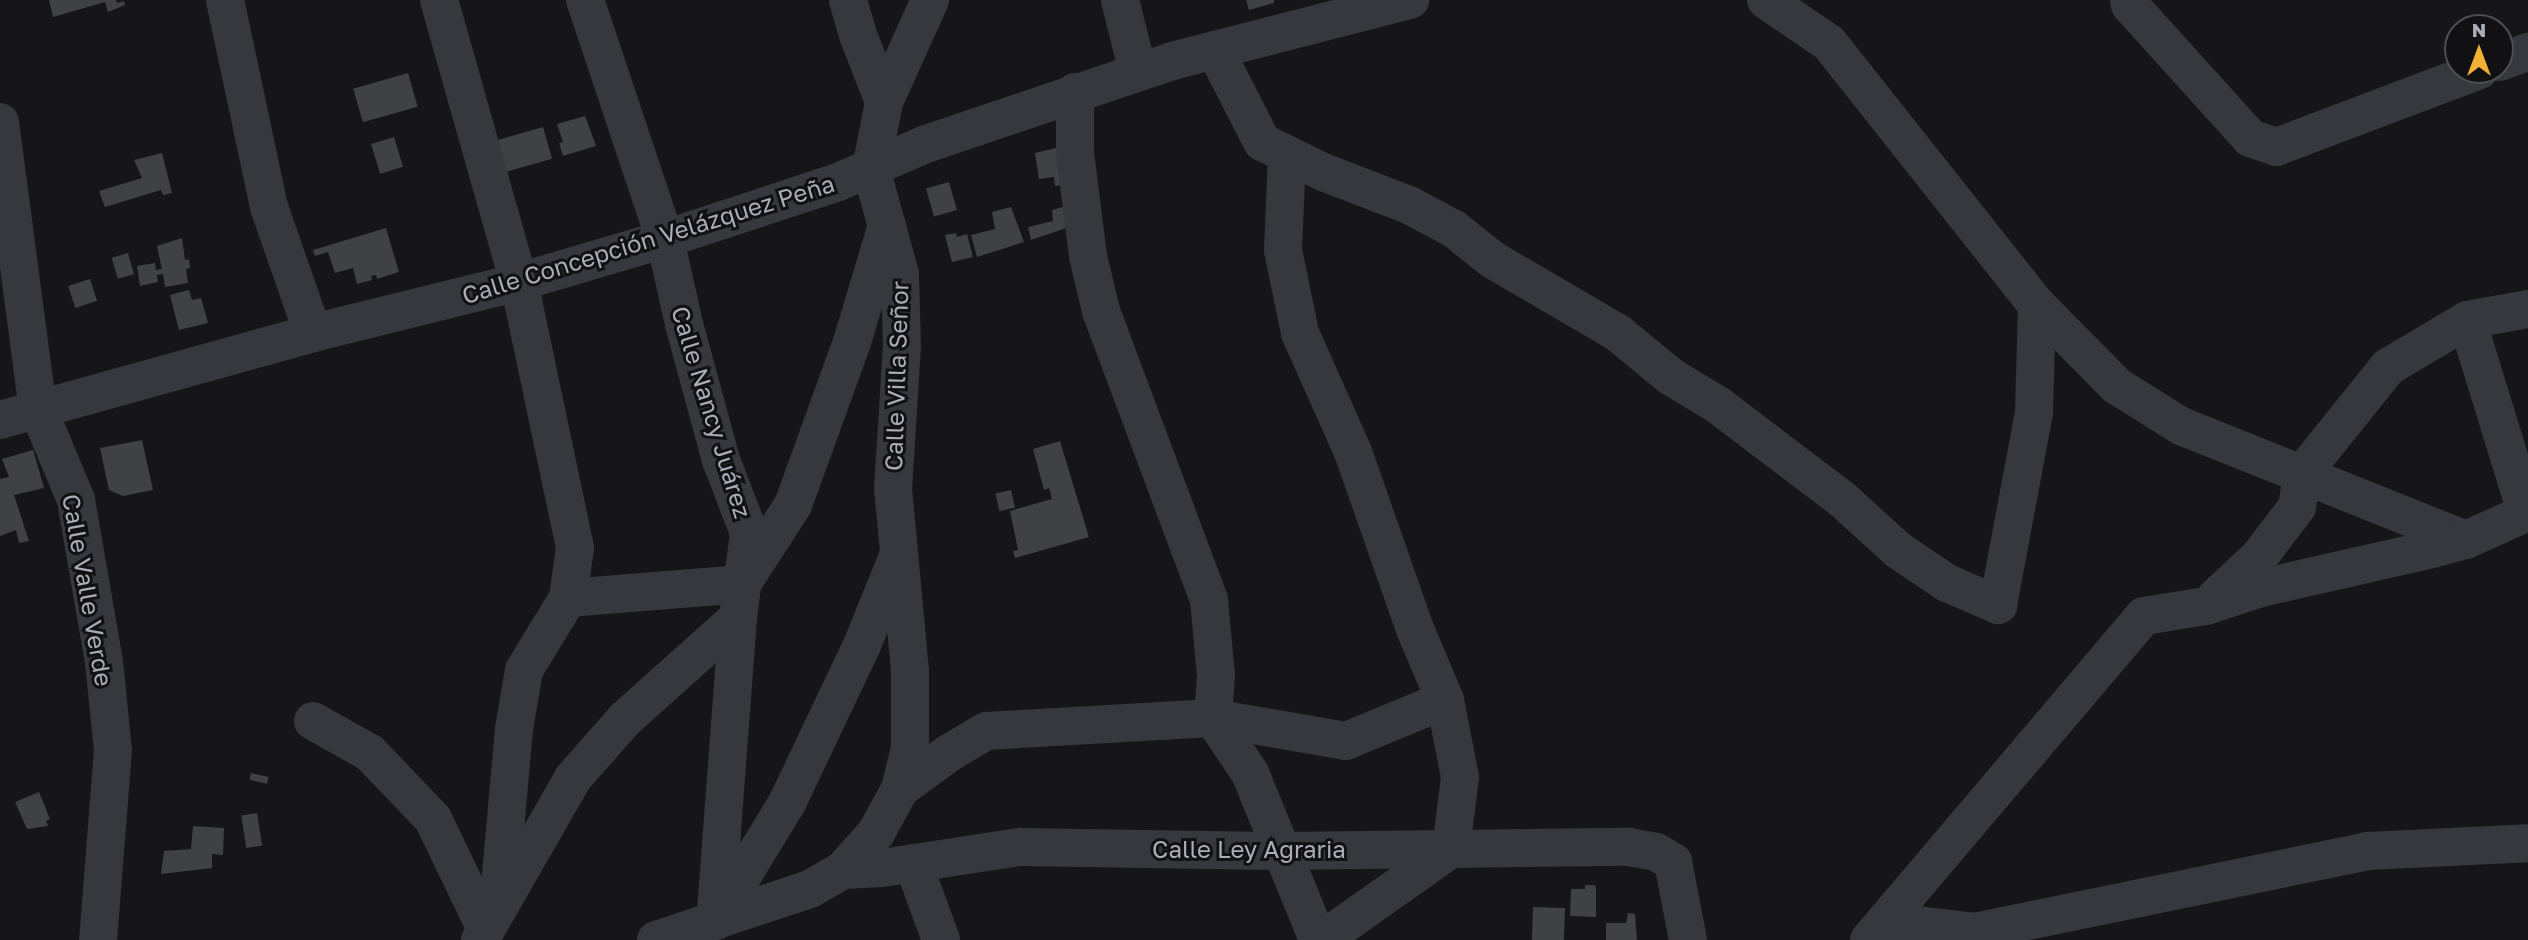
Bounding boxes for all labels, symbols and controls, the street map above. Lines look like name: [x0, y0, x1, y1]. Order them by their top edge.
north arrow: [2444, 14, 2514, 84]
text: N: [2472, 18, 2486, 41]
street label: Calle Concepción Velázquez Peña: [458, 169, 838, 309]
street label: Calle Villa Señor: [878, 280, 914, 472]
street label: Calle Nancy Juárez: [666, 303, 758, 521]
street label: Calle Valle Verde: [57, 492, 119, 688]
street label: Calle Ley Agraria: [1152, 835, 1346, 863]

